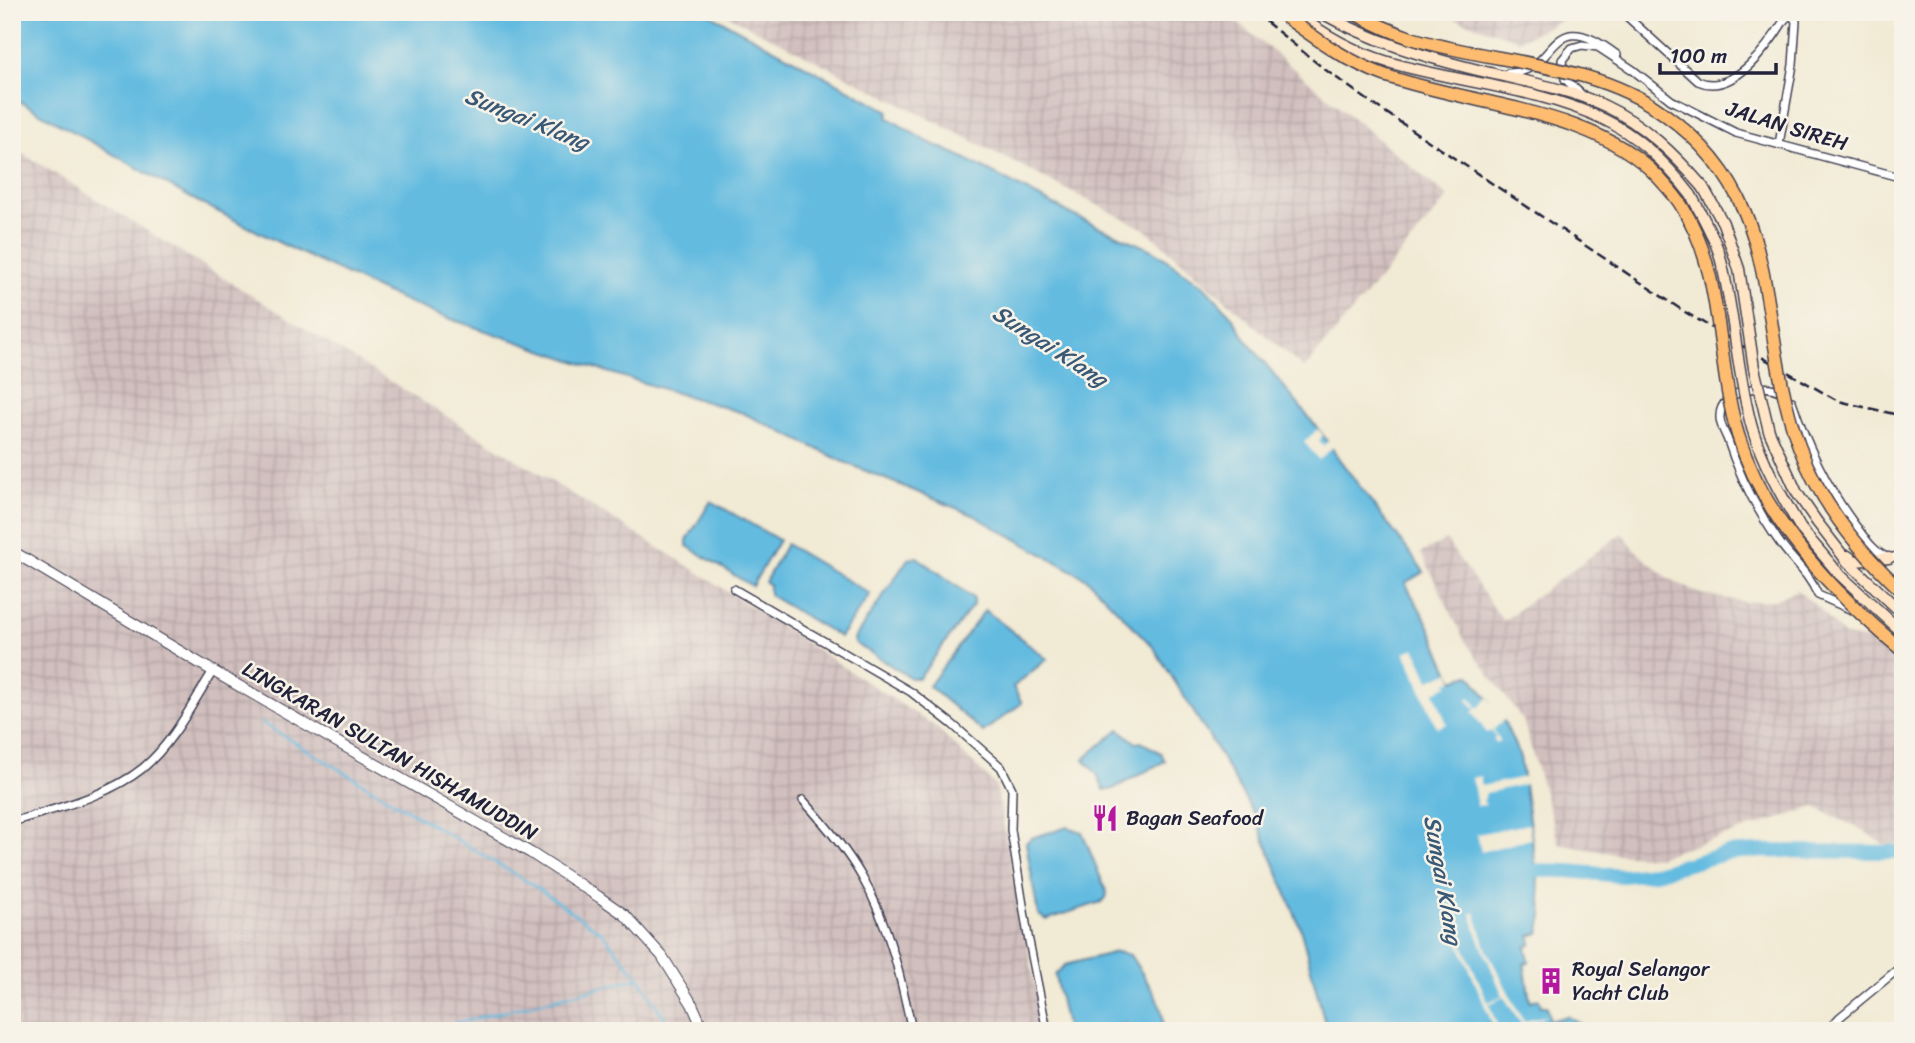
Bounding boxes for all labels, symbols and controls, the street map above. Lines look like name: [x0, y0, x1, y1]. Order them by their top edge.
scale bar: [1660, 32, 1775, 76]
text: 100 m: [1670, 37, 1727, 75]
water label: Sungai Klang: [459, 75, 598, 163]
street label: JALAN SIREH: [1720, 89, 1853, 163]
water label: Sungai Klang: [984, 293, 1118, 400]
street label: LINGKARAN SULTAN HISHAMUDDIN: [235, 650, 545, 852]
place label: Bagan Seafood: [1126, 799, 1265, 837]
restaurant icon: Bagan Seafood: [1090, 803, 1120, 833]
water label: Sungai Klang: [1411, 812, 1475, 950]
place label: Royal Selangor Yacht Club: [1572, 950, 1711, 1012]
building icon: Royal Selangor Yacht Club: [1536, 966, 1566, 996]

